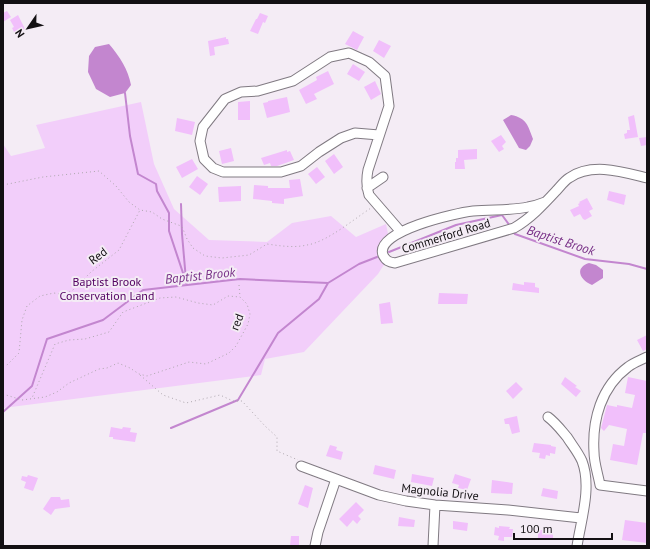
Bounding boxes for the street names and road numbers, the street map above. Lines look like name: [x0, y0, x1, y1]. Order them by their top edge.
street label: Commerford Road: [400, 215, 492, 256]
street label: Red: [86, 244, 110, 267]
street label: red: [227, 311, 247, 332]
street label: Magnolia Drive: [401, 480, 479, 503]

